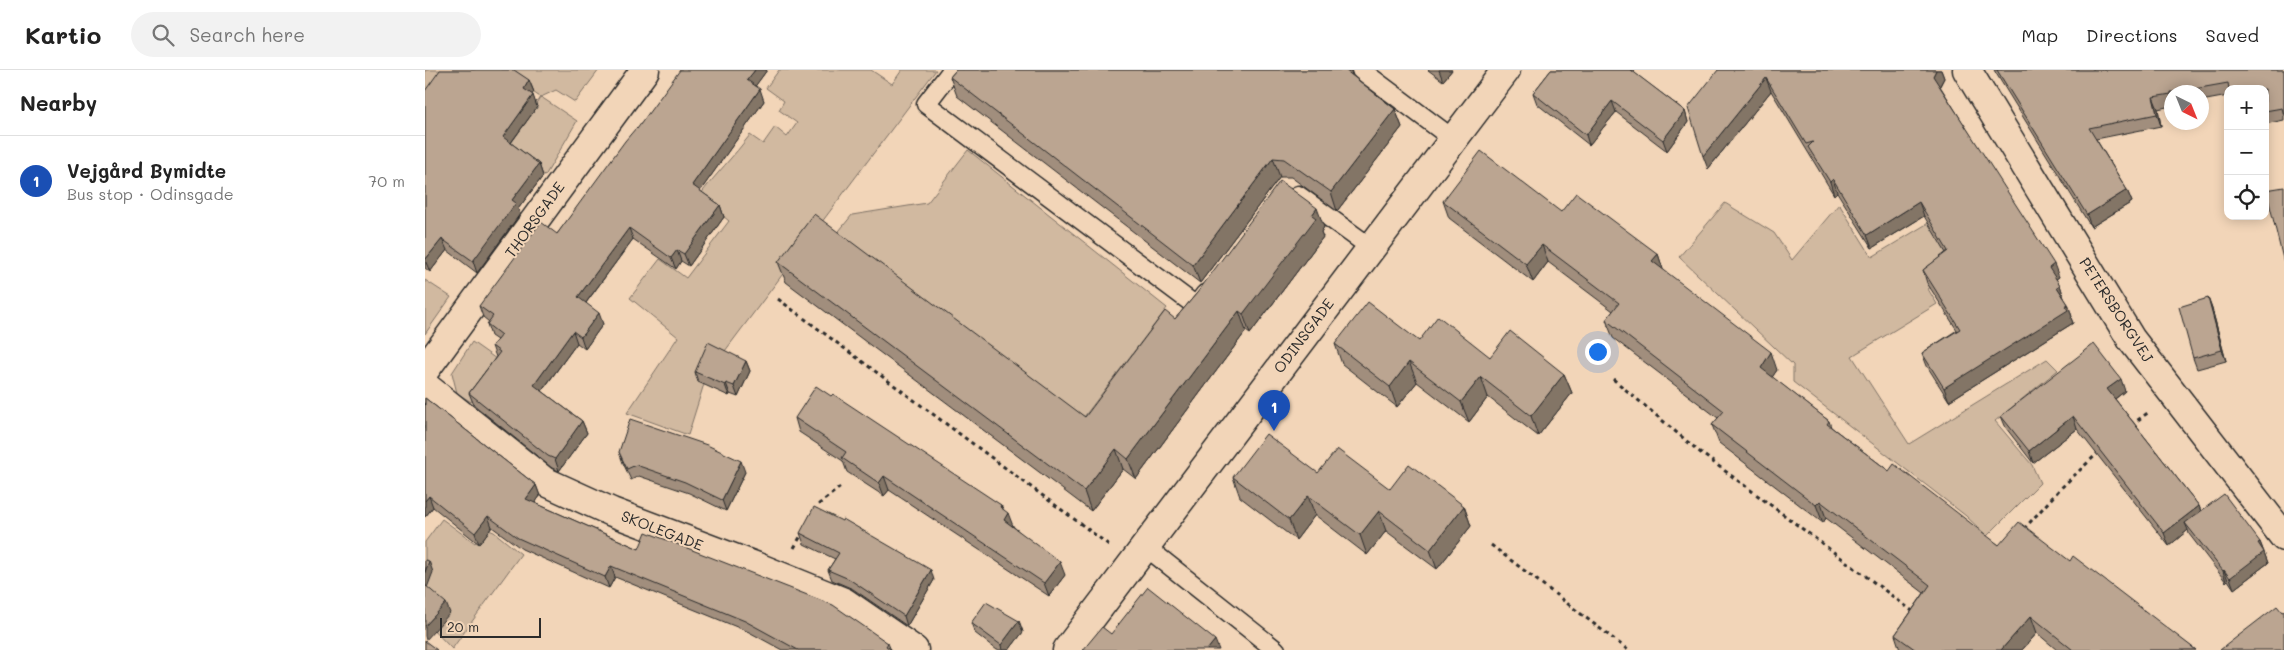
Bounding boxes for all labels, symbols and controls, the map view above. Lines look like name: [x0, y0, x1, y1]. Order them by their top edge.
search box: [131, 12, 481, 57]
text: Kartio: [25, 19, 101, 50]
icon: search: [149, 21, 177, 49]
text: Search here: [189, 22, 305, 47]
text: Map: [2021, 23, 2058, 47]
text: Directions: [2086, 23, 2178, 47]
text: Saved: [2206, 23, 2259, 47]
north arrow: [2164, 85, 2209, 130]
map controls: [2224, 85, 2269, 220]
button: +: [2224, 85, 2269, 130]
text: Nearby: [20, 89, 97, 116]
button: −: [2224, 130, 2269, 175]
text: Vejgård Bymidte: [67, 158, 226, 183]
text: 1: [32, 170, 40, 191]
text: 70 m: [368, 170, 405, 191]
button: locate: [2224, 175, 2269, 220]
street label: THORSGADE: [500, 177, 569, 261]
text: Bus stop · Odinsgade: [67, 183, 234, 204]
street label: PETERSBORGVEJ: [2075, 253, 2159, 366]
street label: ODINSGADE: [1269, 294, 1338, 377]
your location: [1585, 339, 1611, 365]
pin: 1: [1258, 390, 1290, 431]
street label: SKOLEGADE: [618, 505, 707, 555]
scale bar: [440, 615, 541, 638]
text: 20 m: [447, 617, 479, 636]

